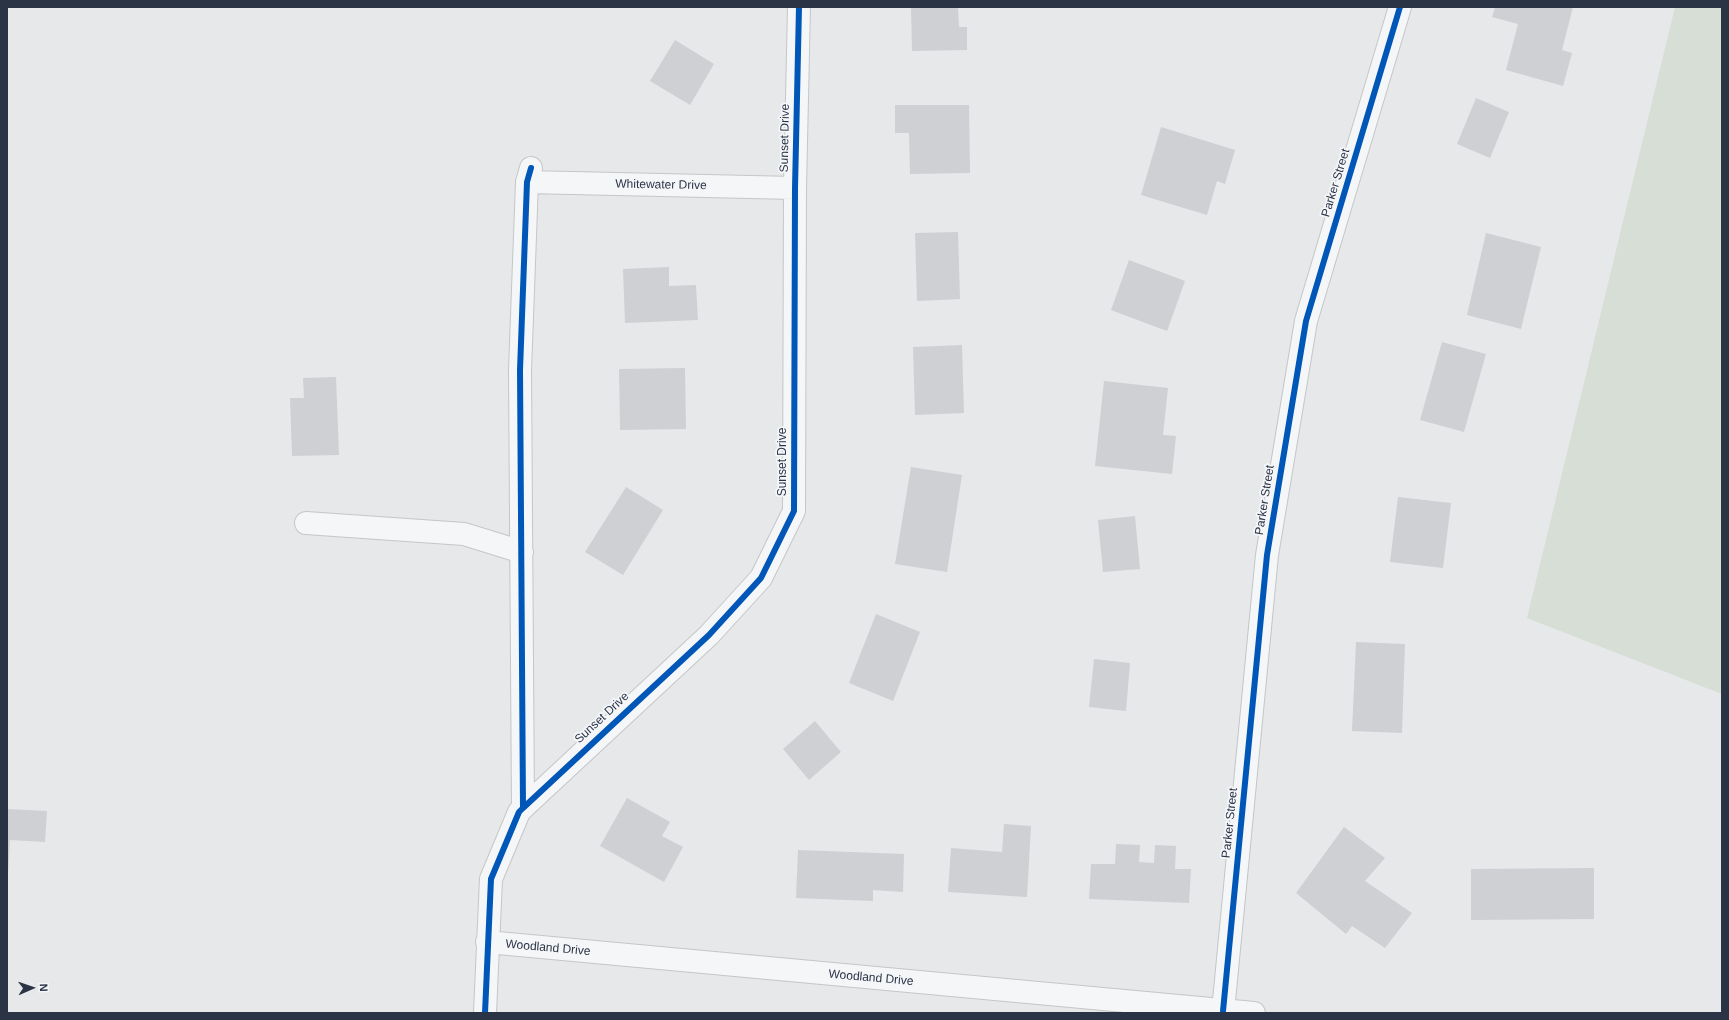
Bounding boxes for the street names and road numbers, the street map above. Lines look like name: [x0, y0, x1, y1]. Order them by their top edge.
street label: Sunset Drive: [777, 104, 793, 172]
street label: Parker Street: [1319, 147, 1353, 219]
street label: Whitewater Drive: [615, 177, 707, 193]
street label: Sunset Drive: [776, 428, 790, 496]
street label: Parker Street: [1252, 464, 1278, 536]
street label: Sunset Drive: [572, 689, 632, 747]
street label: Parker Street: [1219, 787, 1241, 859]
street label: Woodland Drive: [505, 937, 591, 959]
street label: Woodland Drive: [828, 967, 914, 989]

